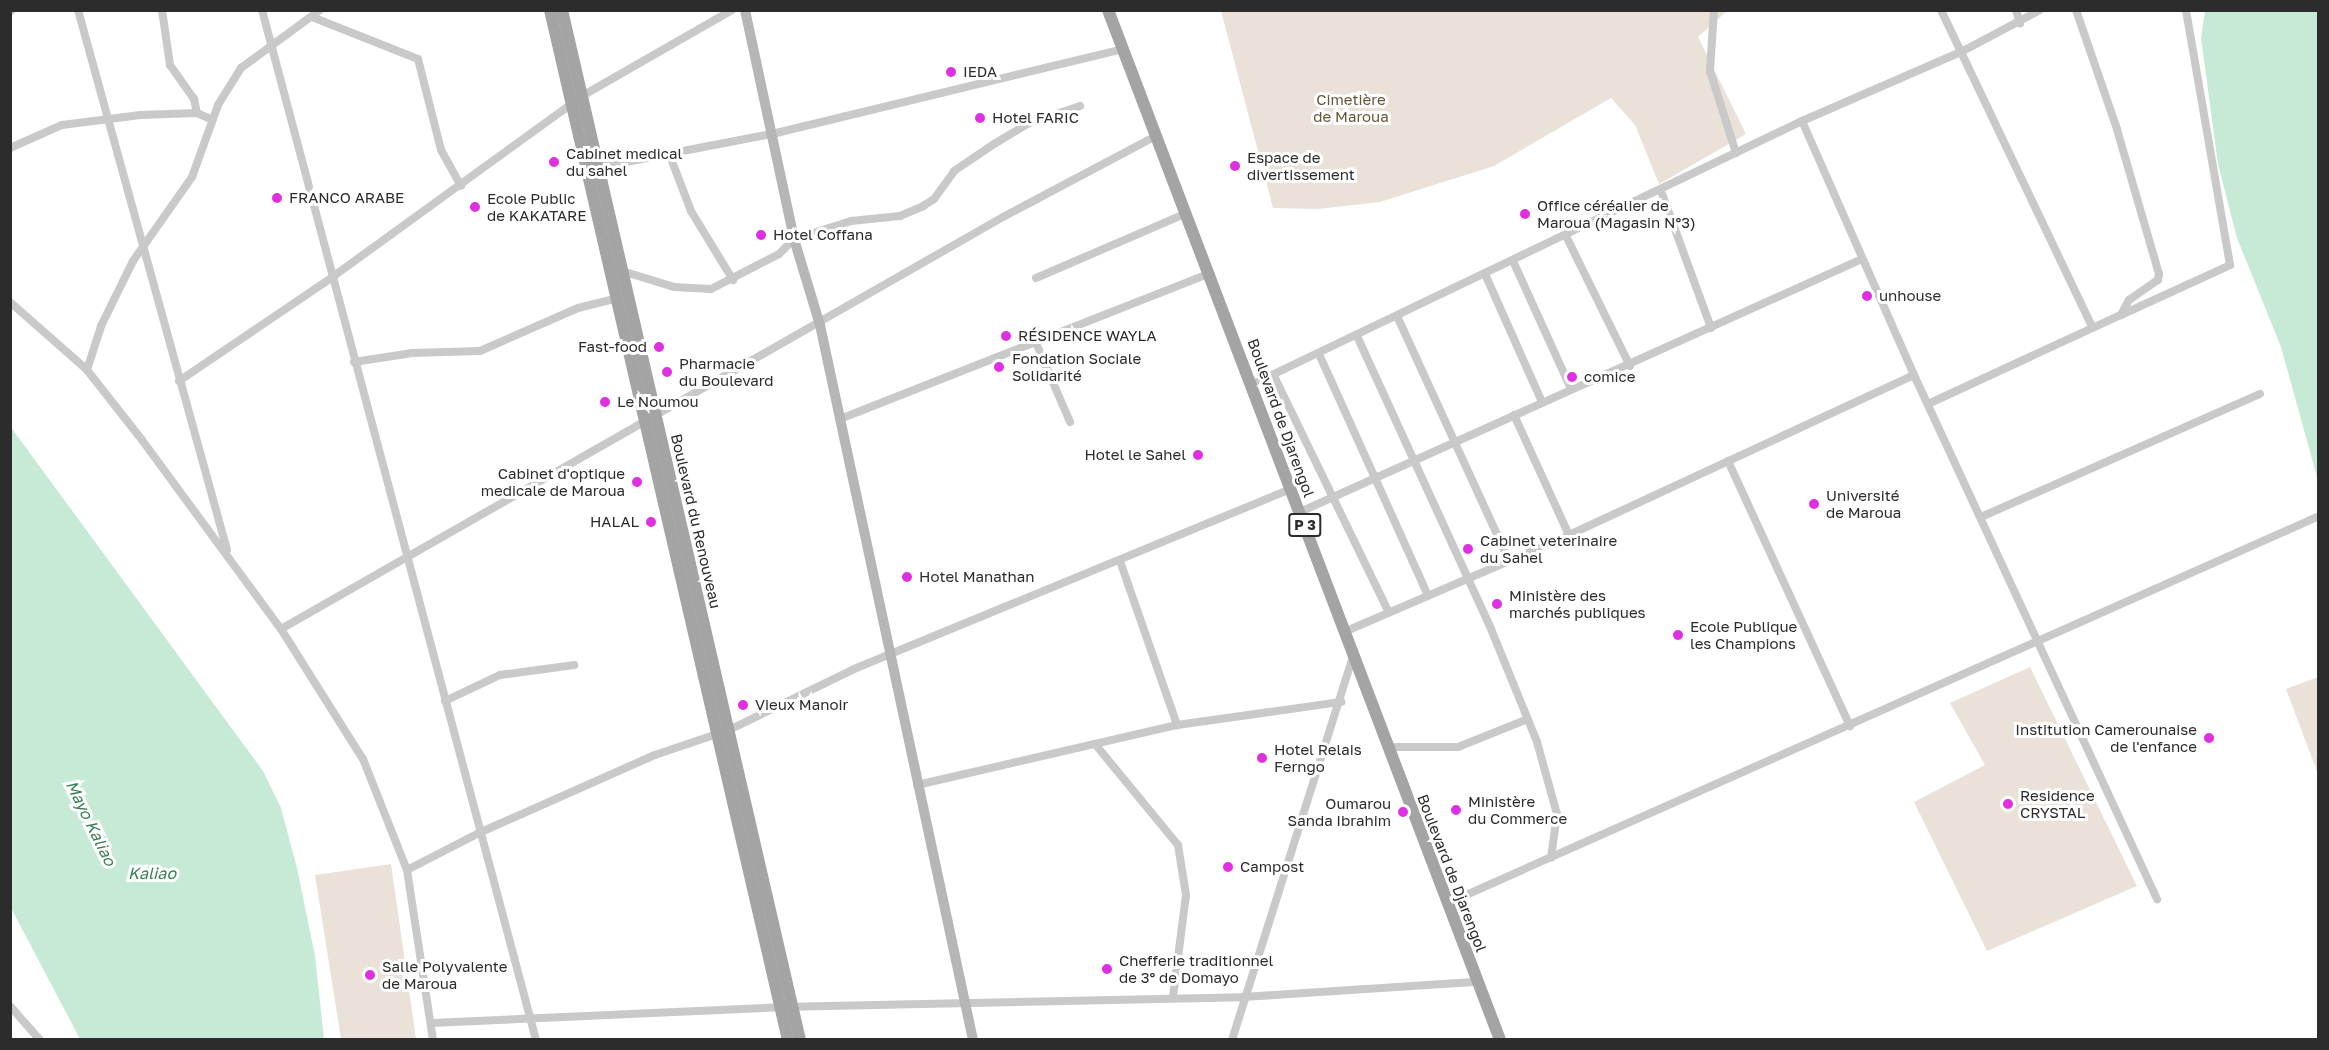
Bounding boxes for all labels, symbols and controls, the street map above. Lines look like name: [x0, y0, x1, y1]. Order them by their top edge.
place label: IEDA: [963, 63, 997, 81]
marker: IEDA: [944, 65, 958, 79]
park label: Cimetière de Maroua: [1313, 90, 1389, 125]
place label: Hotel FARIC: [992, 109, 1079, 127]
marker: Hotel FARIC: [973, 111, 987, 125]
place label: Cabinet medical du sahel: [566, 144, 682, 179]
place label: Espace de divertissement: [1247, 148, 1355, 183]
marker: Cabinet medical du sahel: [547, 155, 561, 169]
marker: Espace de divertissement: [1228, 159, 1242, 173]
place label: FRANCO ARABE: [289, 189, 404, 207]
place label: Ecole Public de KAKATARE: [487, 189, 586, 224]
marker: FRANCO ARABE: [270, 191, 284, 205]
place label: Office céréalier de Maroua (Magasin N°3): [1537, 196, 1696, 231]
marker: Ecole Public de KAKATARE: [468, 200, 482, 214]
marker: Office céréalier de Maroua (Magasin N°3): [1518, 207, 1532, 221]
place label: Hotel Coffana: [773, 226, 873, 244]
marker: Hotel Coffana: [754, 228, 768, 242]
place label: unhouse: [1879, 287, 1941, 305]
marker: unhouse: [1860, 289, 1874, 303]
place label: RÉSIDENCE WAYLA: [1018, 327, 1157, 345]
marker: RÉSIDENCE WAYLA: [999, 329, 1013, 343]
street label: Boulevard de Djarengol: [1244, 336, 1318, 500]
place label: Fast-food: [578, 338, 647, 356]
marker: Fast-food: [652, 340, 666, 354]
place label: Fondation Sociale Solidarité: [1012, 349, 1141, 384]
place label: Pharmacie du Boulevard: [679, 354, 774, 389]
marker: Fondation Sociale Solidarité: [990, 358, 1008, 376]
marker: Pharmacie du Boulevard: [660, 365, 674, 379]
place label: comice: [1584, 368, 1635, 386]
marker: comice: [1565, 370, 1579, 384]
place label: Le Noumou: [617, 393, 699, 411]
marker: Le Noumou: [598, 395, 612, 409]
street label: Boulevard du Renouveau: [667, 432, 725, 610]
place label: Hotel le Sahel: [1084, 446, 1186, 464]
marker: Hotel le Sahel: [1191, 448, 1205, 462]
place label: Cabinet d'optique medicale de Maroua: [481, 464, 625, 499]
marker: Cabinet d'optique medicale de Maroua: [630, 475, 644, 489]
place label: Université de Maroua: [1826, 486, 1901, 521]
marker: Université de Maroua: [1807, 497, 1821, 511]
place label: HALAL: [590, 513, 639, 531]
road number: P 3: [1287, 514, 1323, 536]
marker: HALAL: [644, 515, 658, 529]
place label: Cabinet veterinaire du Sahel: [1480, 531, 1617, 566]
marker: Cabinet veterinaire du Sahel: [1461, 542, 1475, 556]
place label: Hotel Manathan: [919, 568, 1034, 586]
marker: Hotel Manathan: [900, 570, 914, 584]
place label: Ministère des marchés publiques: [1509, 586, 1646, 621]
marker: Ministère des marchés publiques: [1490, 597, 1504, 611]
place label: Ecole Publique les Champions: [1690, 617, 1797, 652]
marker: Ecole Publique les Champions: [1671, 628, 1685, 642]
place label: Vieux Manoir: [755, 696, 848, 714]
marker: Vieux Manoir: [736, 698, 750, 712]
place label: Institution Camerounaise de l'enfance: [2015, 720, 2197, 755]
marker: Institution Camerounaise de l'enfance: [2202, 731, 2216, 745]
place label: Hotel Relais Ferngo: [1274, 740, 1362, 775]
marker: Hotel Relais Ferngo: [1255, 751, 1269, 765]
water label: Mayo Kaliao: [62, 777, 120, 869]
place label: Residence CRYSTAL: [2020, 786, 2095, 821]
street label: Boulevard de Djarengol: [1414, 792, 1490, 954]
place label: Ministère du Commerce: [1468, 792, 1567, 827]
place label: Oumarou Sanda Ibrahim: [1288, 794, 1391, 829]
marker: Residence CRYSTAL: [2001, 797, 2015, 811]
marker: Ministère du Commerce: [1449, 803, 1463, 817]
marker: Oumarou Sanda Ibrahim: [1396, 805, 1410, 819]
place label: Campost: [1240, 858, 1304, 876]
marker: Campost: [1221, 860, 1235, 874]
water label: Kaliao: [128, 863, 176, 883]
place label: Chefferie traditionnel de 3° de Domayo: [1119, 951, 1273, 986]
place label: Salle Polyvalente de Maroua: [382, 957, 508, 992]
marker: Chefferie traditionnel de 3° de Domayo: [1100, 962, 1114, 976]
marker: Salle Polyvalente de Maroua: [363, 968, 377, 982]

